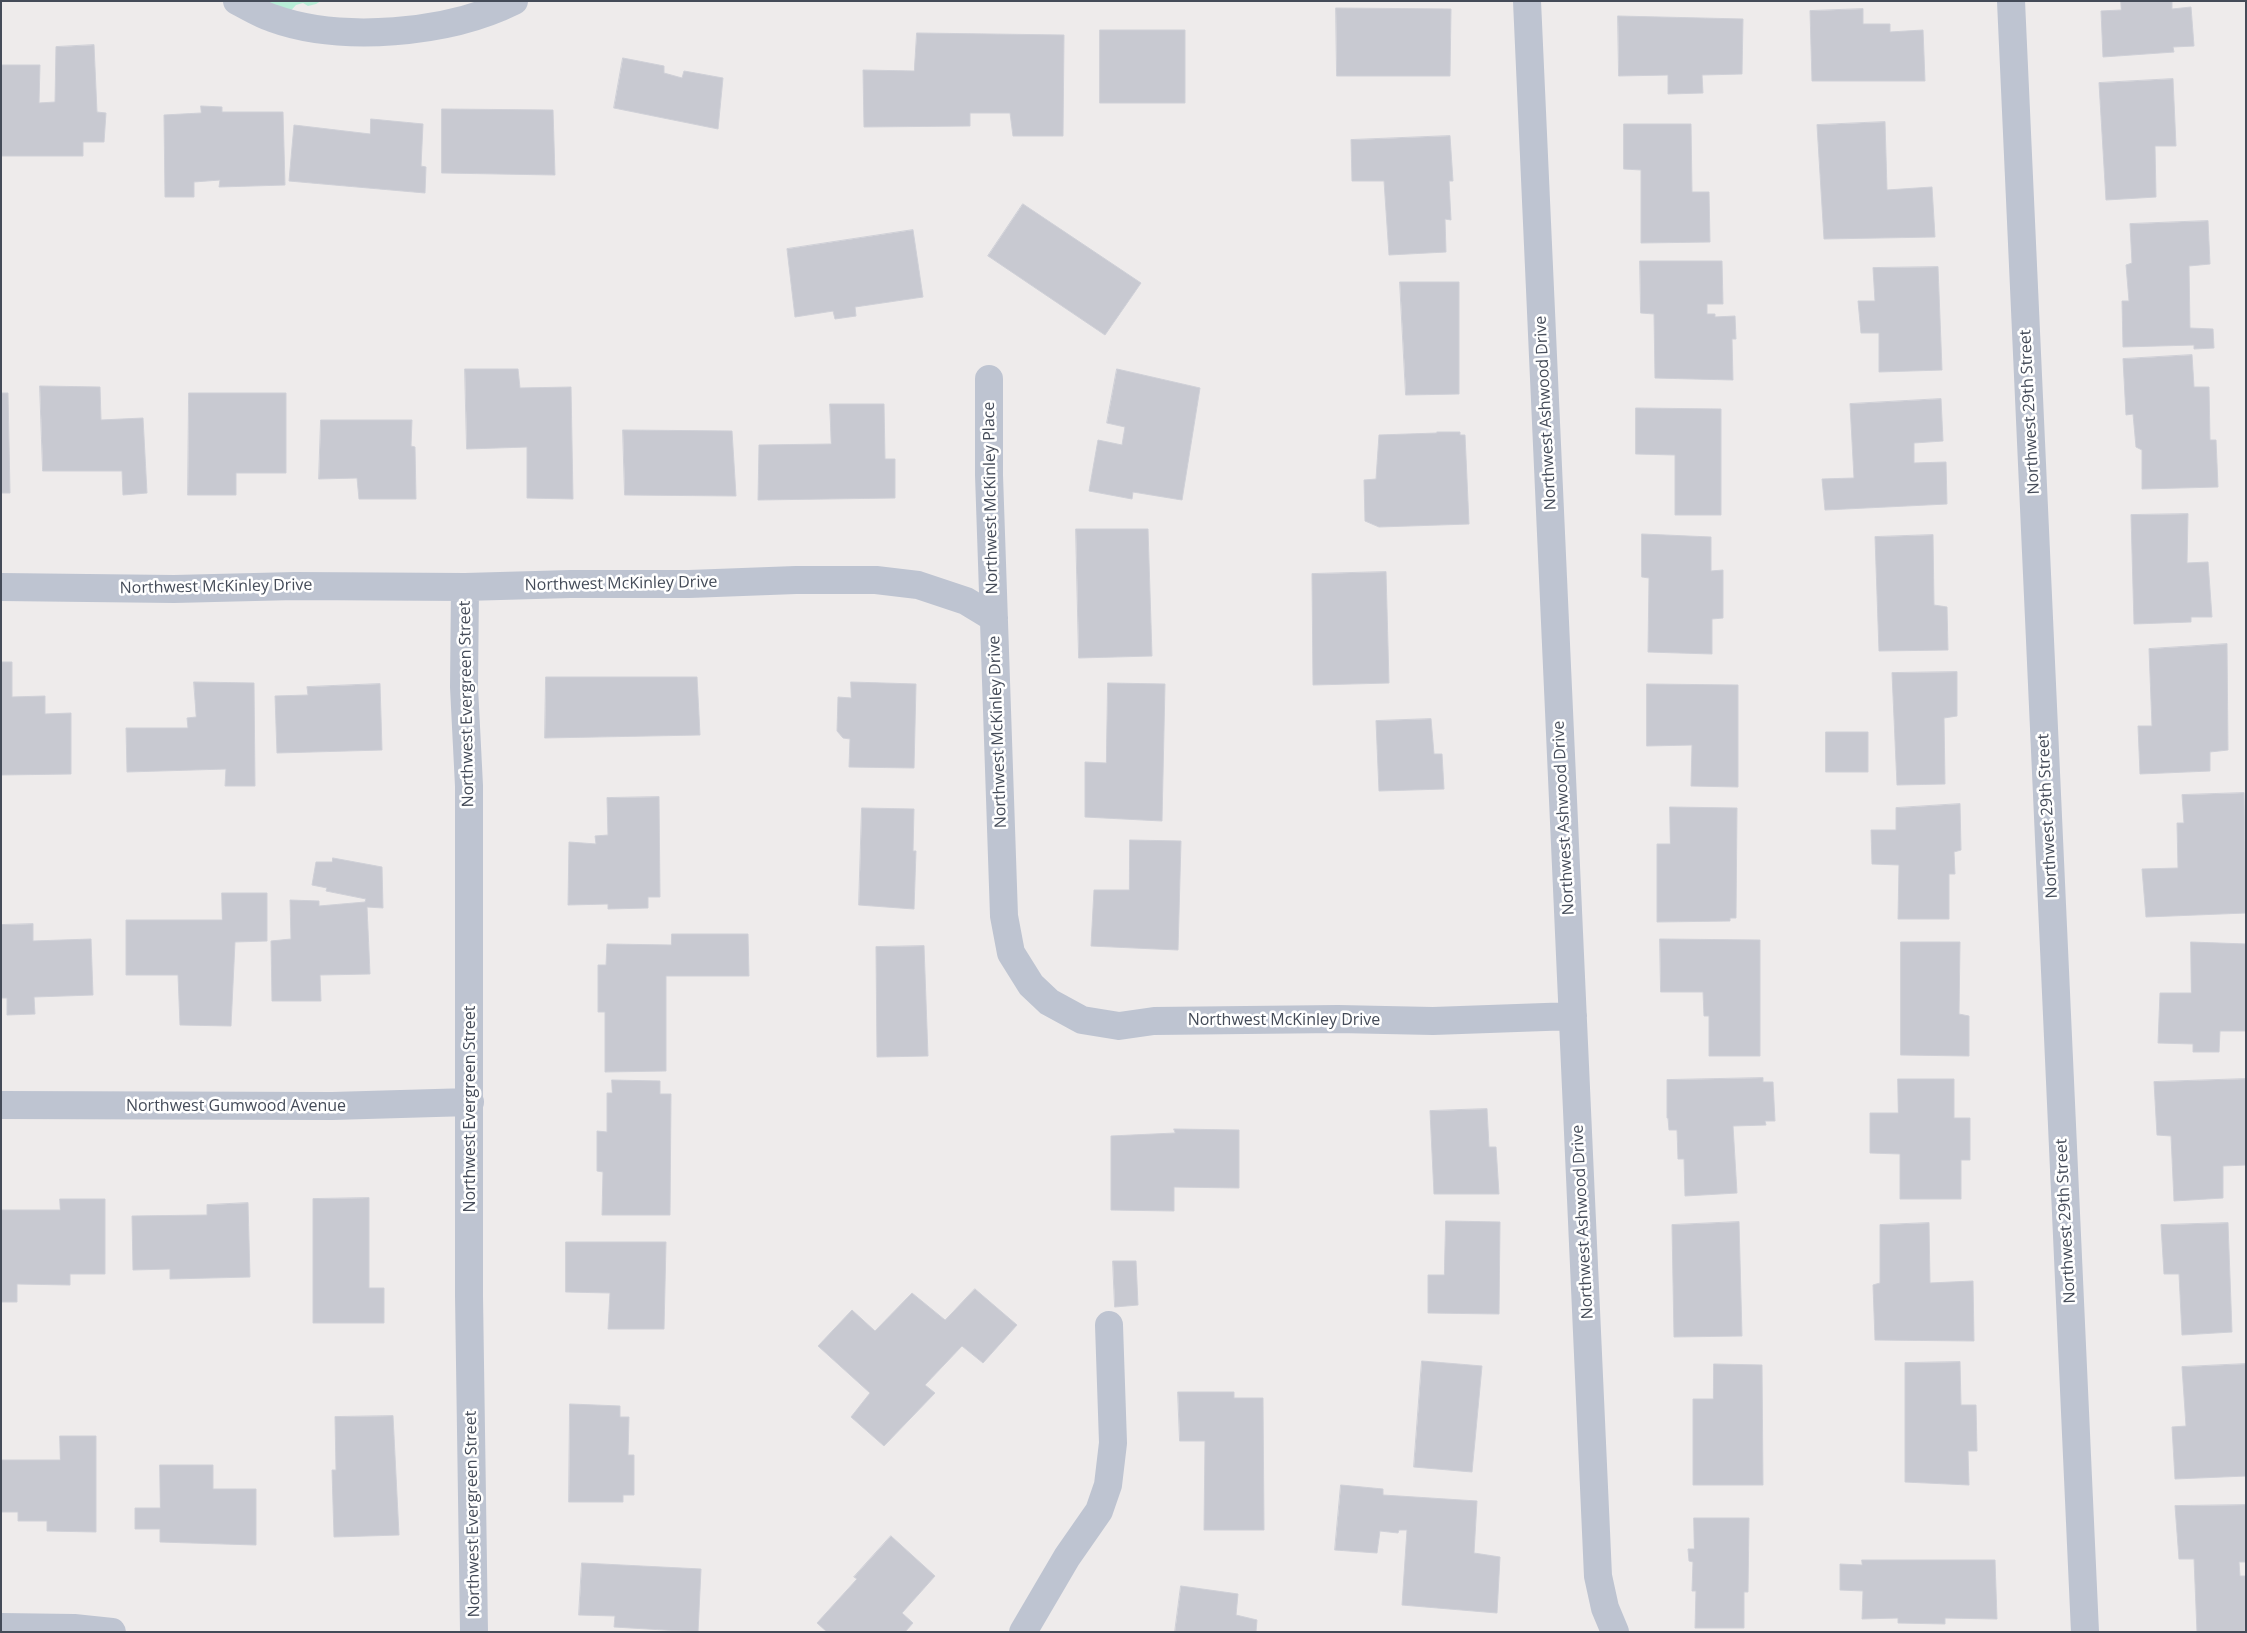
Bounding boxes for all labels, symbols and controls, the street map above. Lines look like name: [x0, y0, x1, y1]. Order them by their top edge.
street label: Northwest Ashwood Drive: [1531, 315, 1561, 511]
street label: Northwest 29th Street: [2016, 329, 2044, 495]
street label: Northwest McKinley Place: [980, 401, 1002, 595]
street label: Northwest McKinley Drive: [525, 573, 717, 595]
street label: Northwest McKinley Drive: [120, 576, 312, 598]
street label: Northwest Evergreen Street: [456, 600, 478, 808]
street label: Northwest McKinley Drive: [985, 635, 1011, 829]
street label: Northwest Ashwood Drive: [1549, 720, 1579, 916]
street label: Northwest 29th Street: [2034, 733, 2062, 899]
street label: Northwest Evergreen Street: [460, 1006, 480, 1212]
street label: Northwest McKinley Drive: [1188, 1010, 1380, 1030]
street label: Northwest Gumwood Avenue: [126, 1096, 346, 1116]
street label: Northwest Ashwood Drive: [1568, 1124, 1598, 1320]
street label: Northwest 29th Street: [2052, 1138, 2080, 1304]
street label: Northwest Evergreen Street: [462, 1410, 484, 1618]

